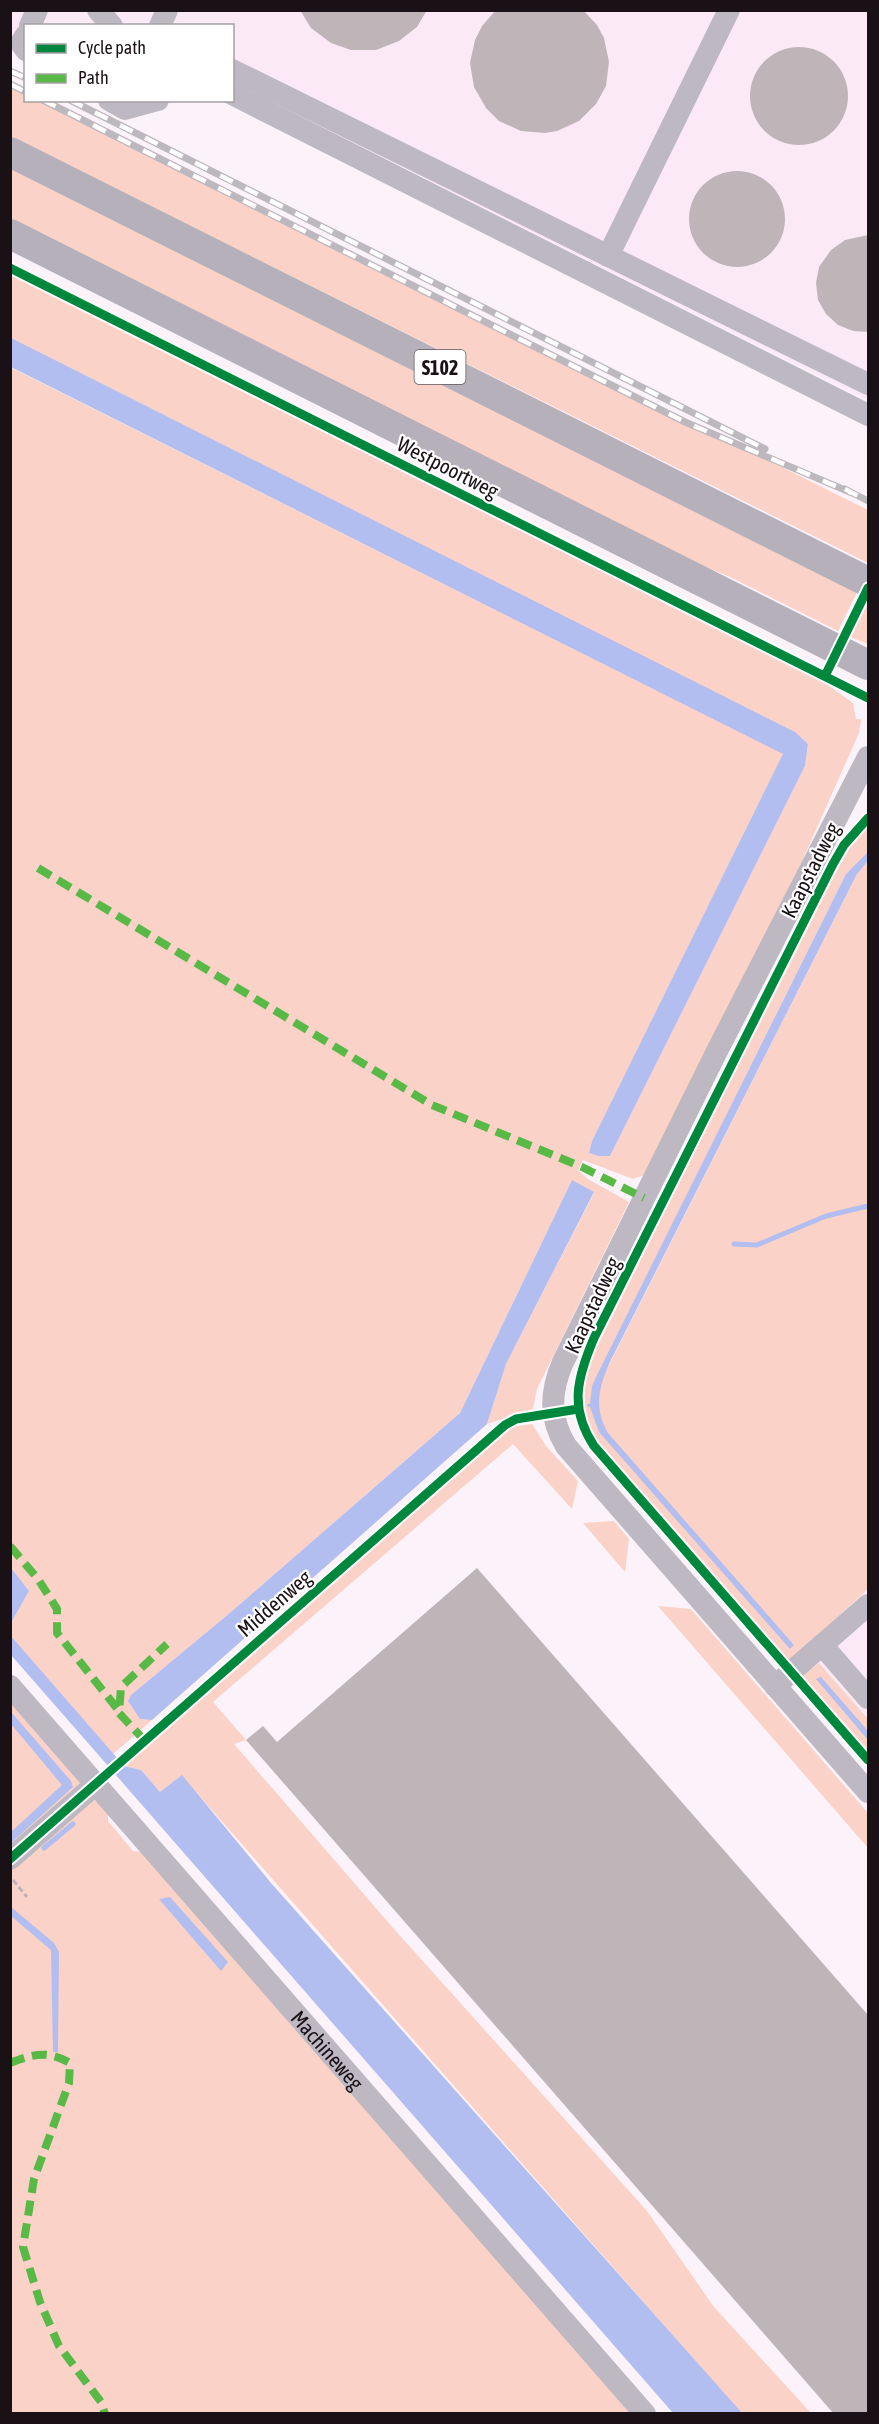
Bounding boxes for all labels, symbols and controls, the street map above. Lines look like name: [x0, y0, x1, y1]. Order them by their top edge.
legend: [24, 24, 234, 102]
text: Cycle path: [78, 37, 146, 58]
text: Path: [78, 67, 109, 88]
road number: S102: [414, 350, 466, 384]
street label: Westpoortweg: [393, 431, 503, 503]
street label: Kaapstadweg: [776, 818, 844, 922]
street label: Kaapstadweg: [559, 1253, 625, 1357]
street label: Middenweg: [232, 1565, 316, 1641]
street label: Machineweg: [287, 2006, 368, 2094]

